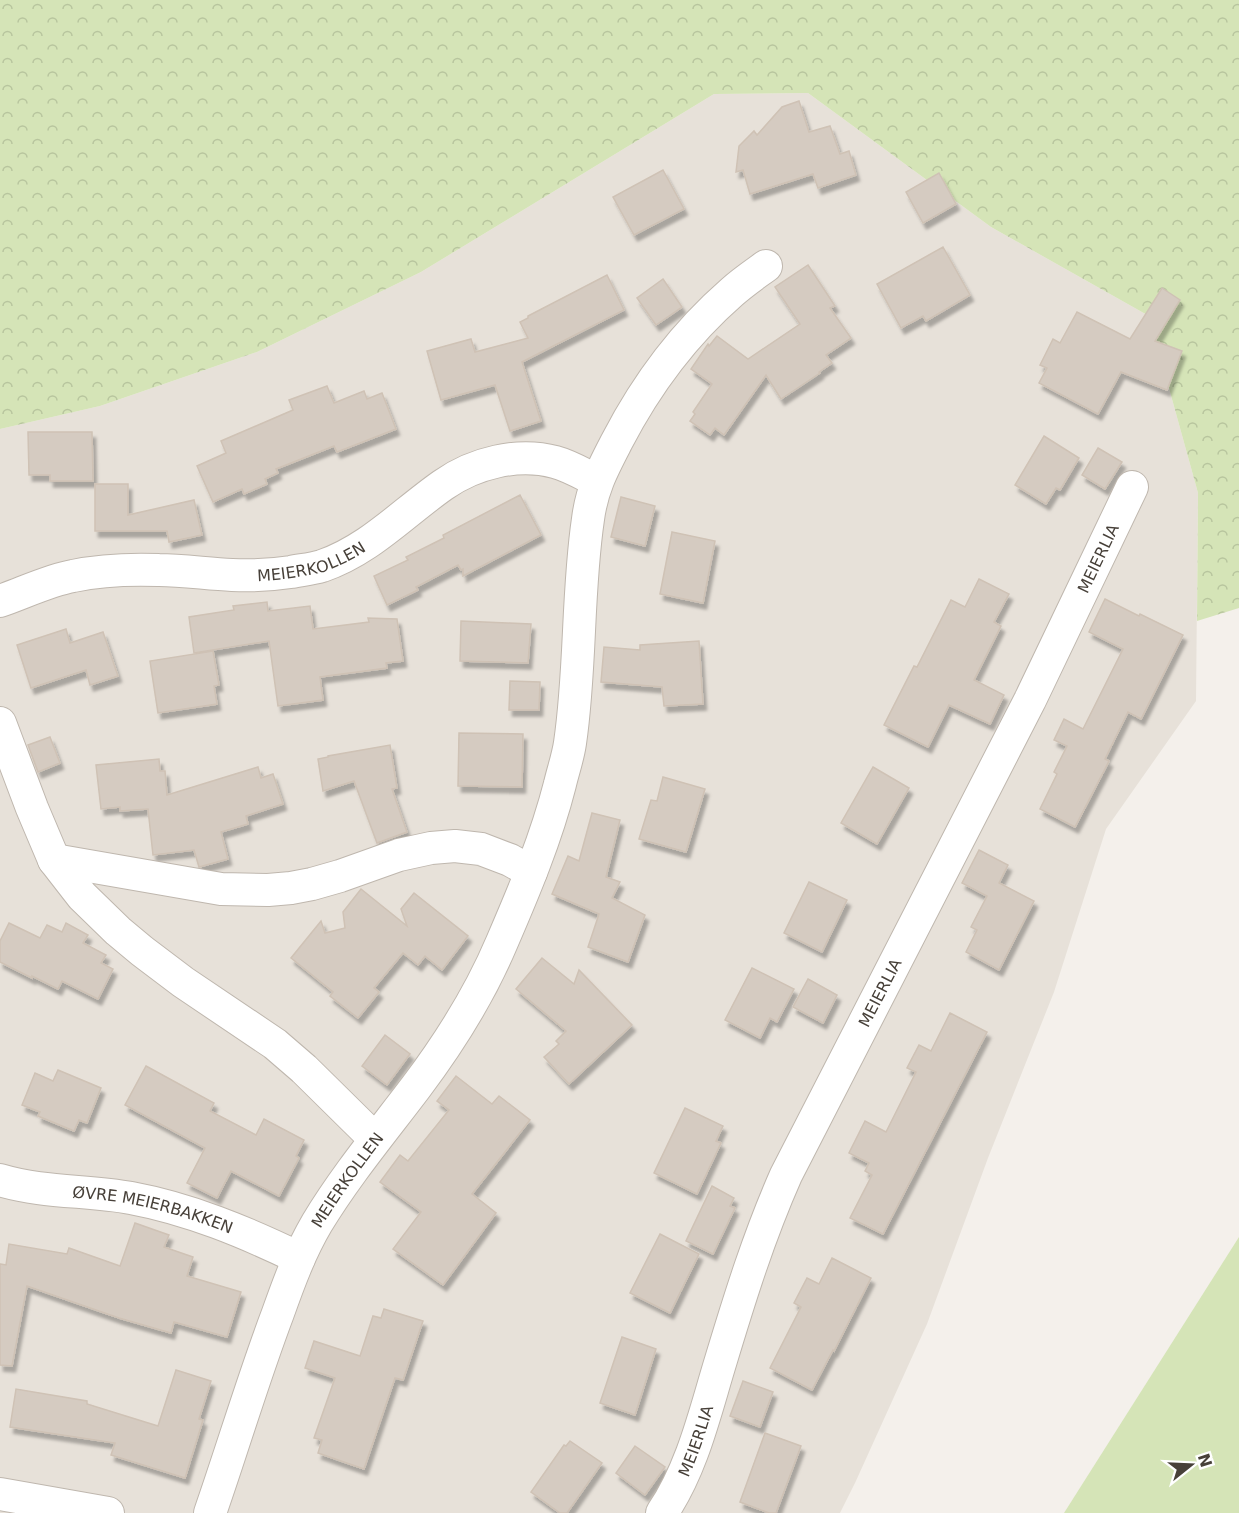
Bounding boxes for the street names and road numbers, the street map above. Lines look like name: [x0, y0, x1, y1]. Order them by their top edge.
street label: MEIERLIA: [1073, 521, 1123, 596]
street label: MEIERKOLLEN: [257, 537, 368, 585]
street label: MEIERLIA: [854, 955, 905, 1030]
street label: MEIERKOLLEN: [307, 1129, 387, 1231]
street label: ØVRE MEIERBAKKEN: [72, 1182, 236, 1237]
street label: MEIERLIA: [674, 1403, 717, 1479]

